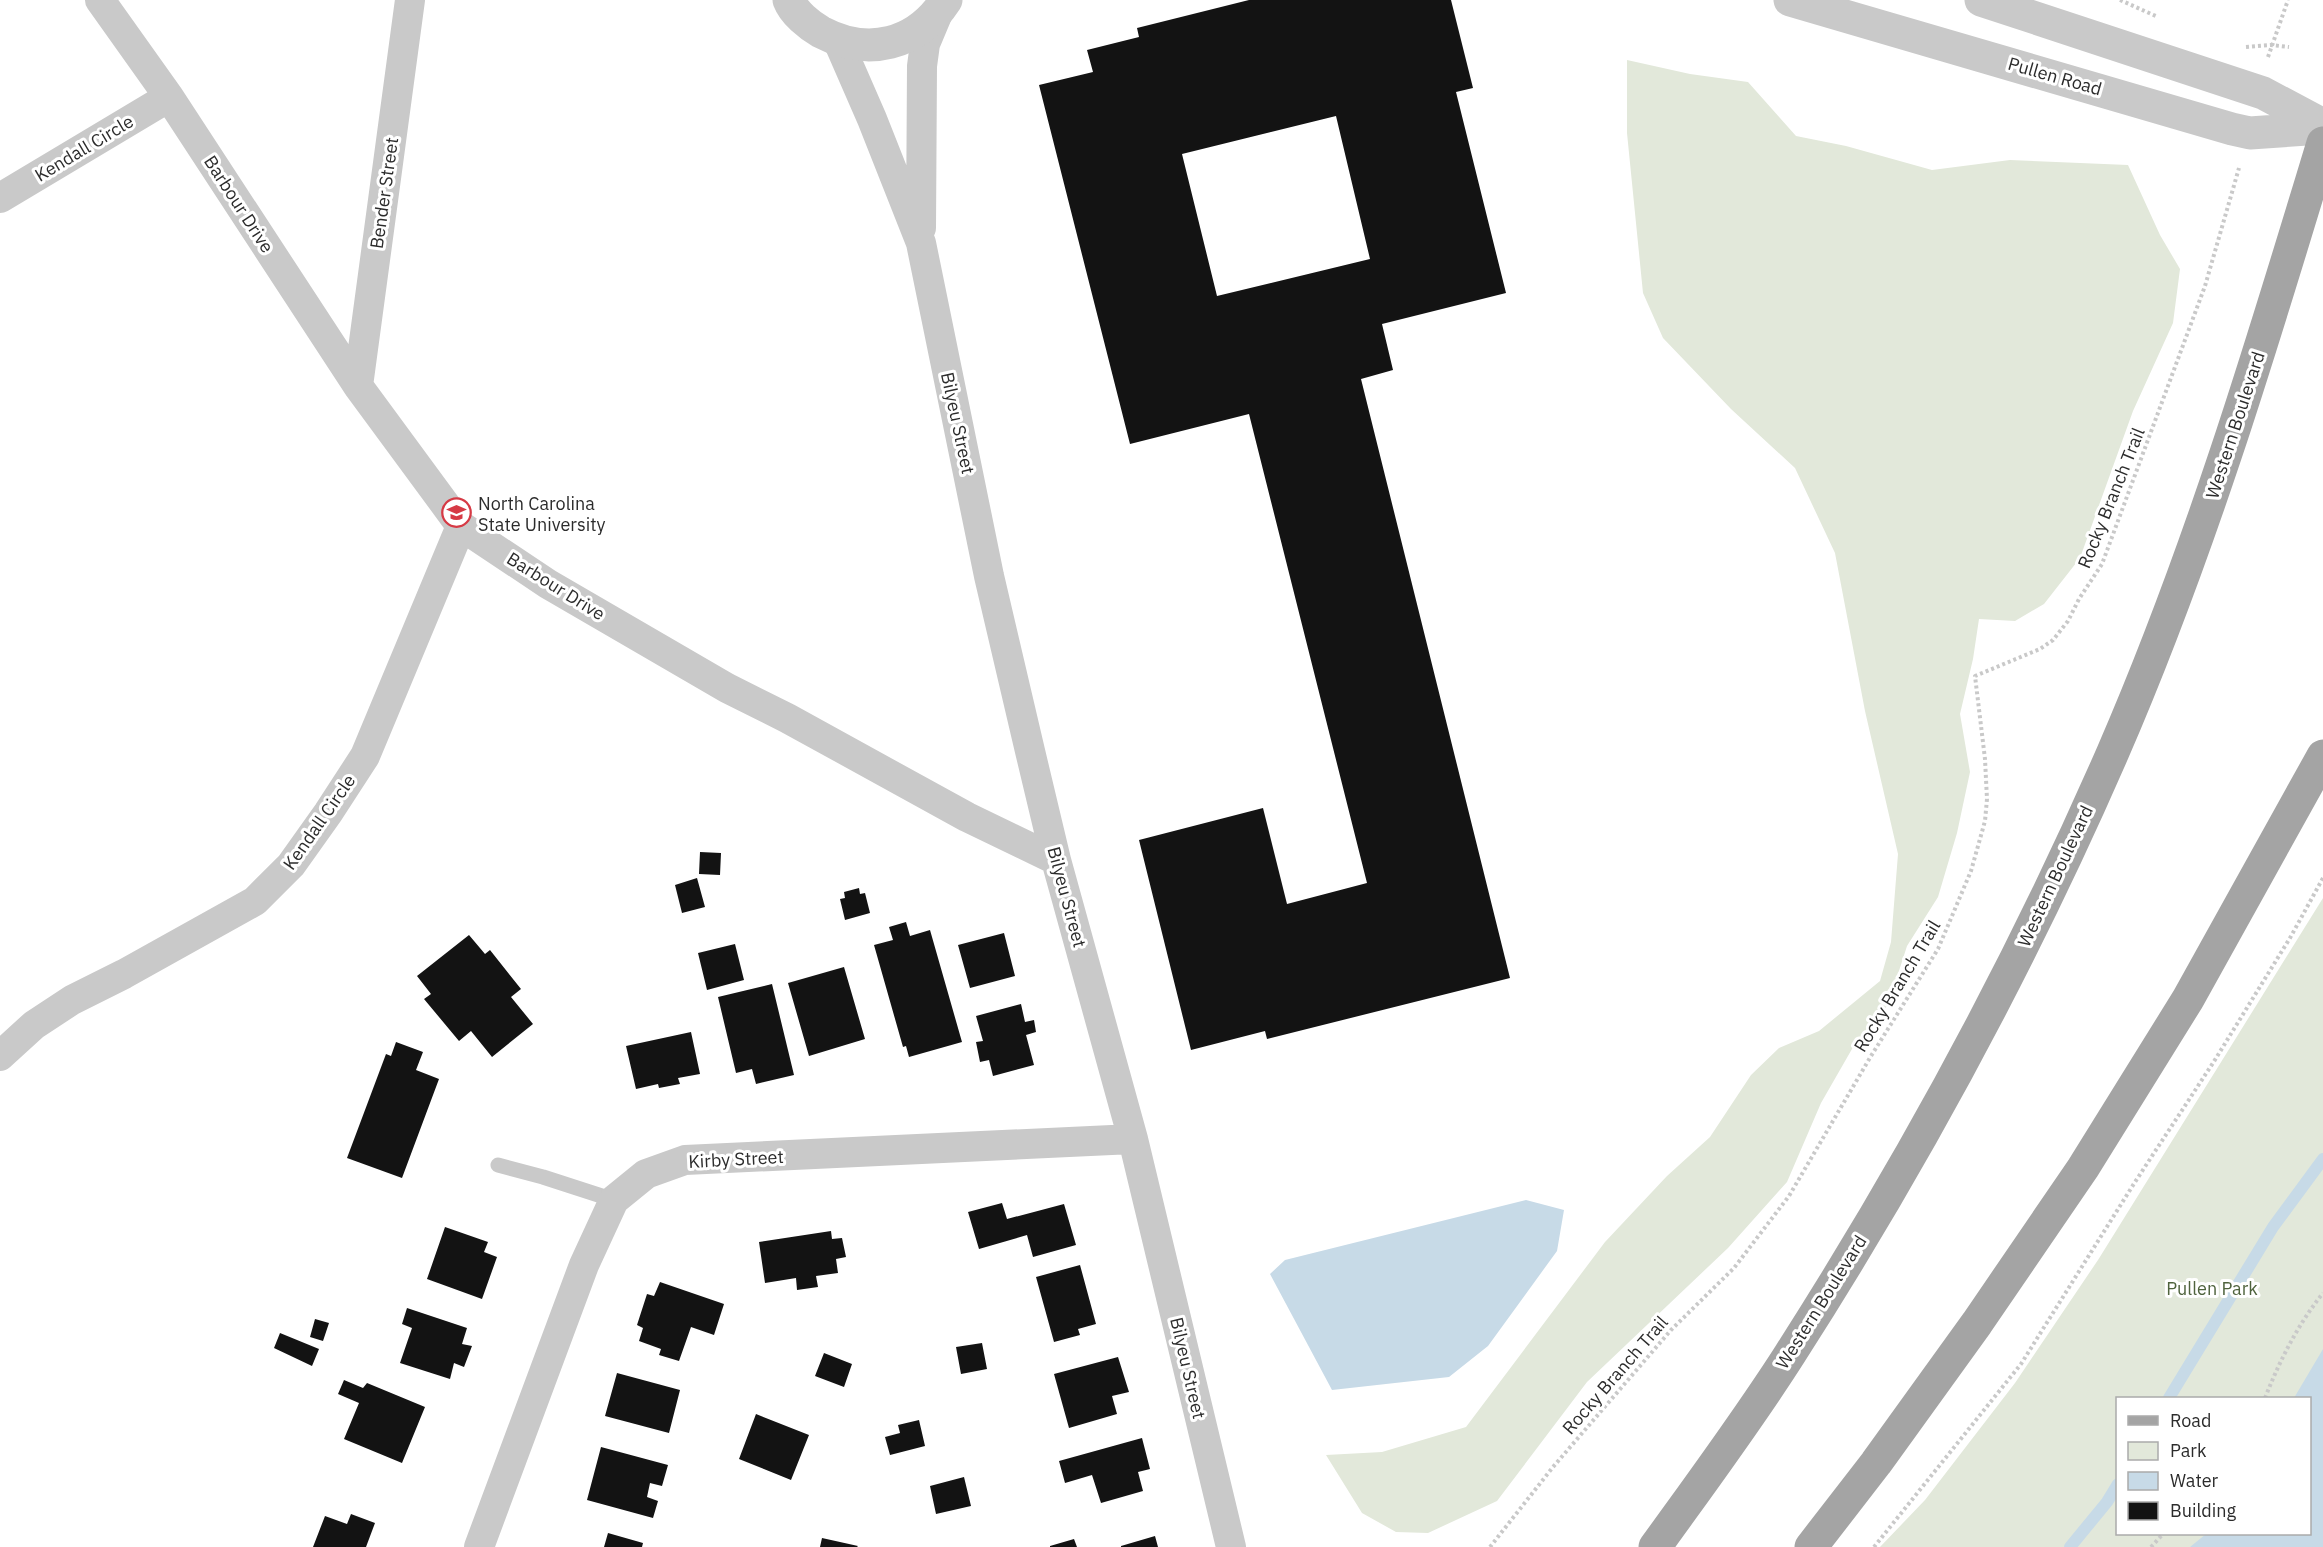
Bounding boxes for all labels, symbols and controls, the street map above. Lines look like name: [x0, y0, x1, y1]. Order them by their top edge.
street label: Pullen Road: [2005, 52, 2105, 100]
street label: Kendall Circle: [30, 109, 138, 186]
street label: Bender Street: [365, 136, 403, 250]
street label: Barbour Drive: [199, 151, 279, 257]
street label: Western Boulevard: [2200, 348, 2270, 502]
street label: Bilyeu Street: [936, 370, 980, 476]
street label: Rocky Branch Trail: [2072, 424, 2150, 572]
place label: North Carolina State University: [478, 492, 605, 536]
school or university icon: North Carolina State University: [441, 497, 473, 529]
street label: Barbour Drive: [503, 547, 609, 625]
street label: Kendall Circle: [278, 770, 360, 874]
street label: Western Boulevard: [2012, 802, 2098, 950]
street label: Bilyeu Street: [1042, 844, 1092, 950]
street label: Rocky Branch Trail: [1849, 916, 1945, 1056]
street label: Kirby Street: [688, 1145, 784, 1173]
street label: Western Boulevard: [1771, 1231, 1871, 1373]
park label: Pullen Park: [2166, 1277, 2258, 1300]
street label: Rocky Branch Trail: [1557, 1311, 1673, 1439]
street label: Bilyeu Street: [1165, 1315, 1211, 1421]
legend: [2116, 1397, 2311, 1535]
text: Road: [2170, 1409, 2211, 1432]
text: Park: [2170, 1439, 2207, 1462]
text: Water: [2170, 1469, 2219, 1492]
text: Building: [2170, 1499, 2237, 1522]

